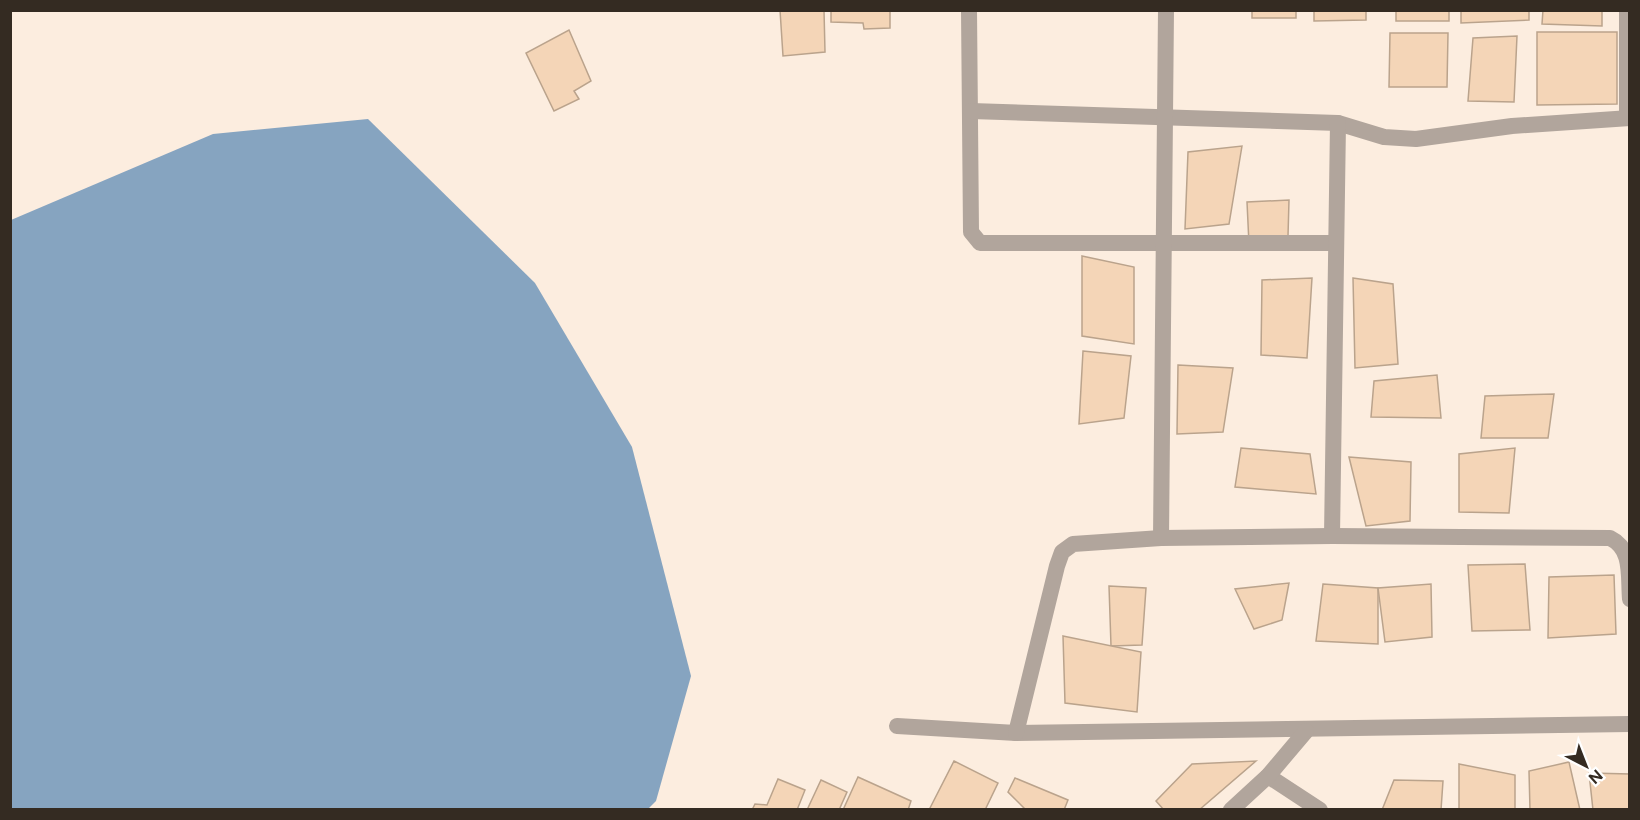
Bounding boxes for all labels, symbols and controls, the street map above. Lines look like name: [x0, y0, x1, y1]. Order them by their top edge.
north arrow: [1556, 736, 1616, 796]
text: N: [1585, 766, 1607, 788]

